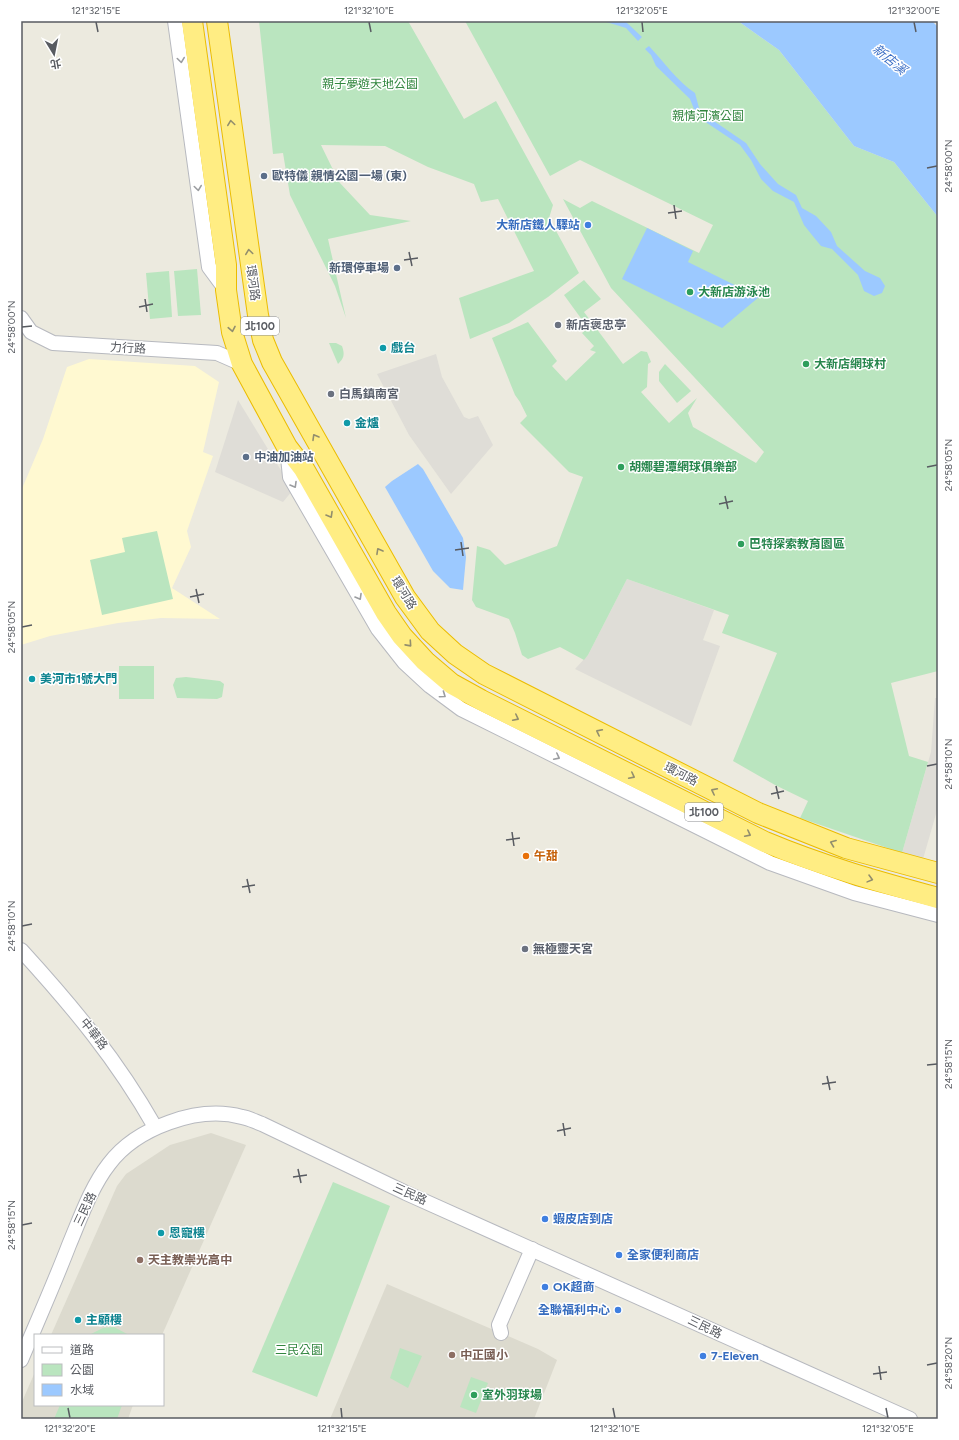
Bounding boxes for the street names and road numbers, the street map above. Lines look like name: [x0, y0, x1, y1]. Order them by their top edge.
street label: 環河路: [244, 264, 262, 302]
road number: 北100: [241, 317, 279, 335]
street label: 力行路: [110, 340, 146, 356]
street label: 環河路: [389, 574, 419, 612]
street label: 環河路: [662, 760, 700, 788]
road number: 北100: [685, 803, 723, 821]
street label: 中華路: [77, 1016, 111, 1052]
street label: 三民路: [391, 1180, 429, 1208]
street label: 三民路: [71, 1190, 99, 1228]
street label: 三民路: [686, 1313, 724, 1341]

